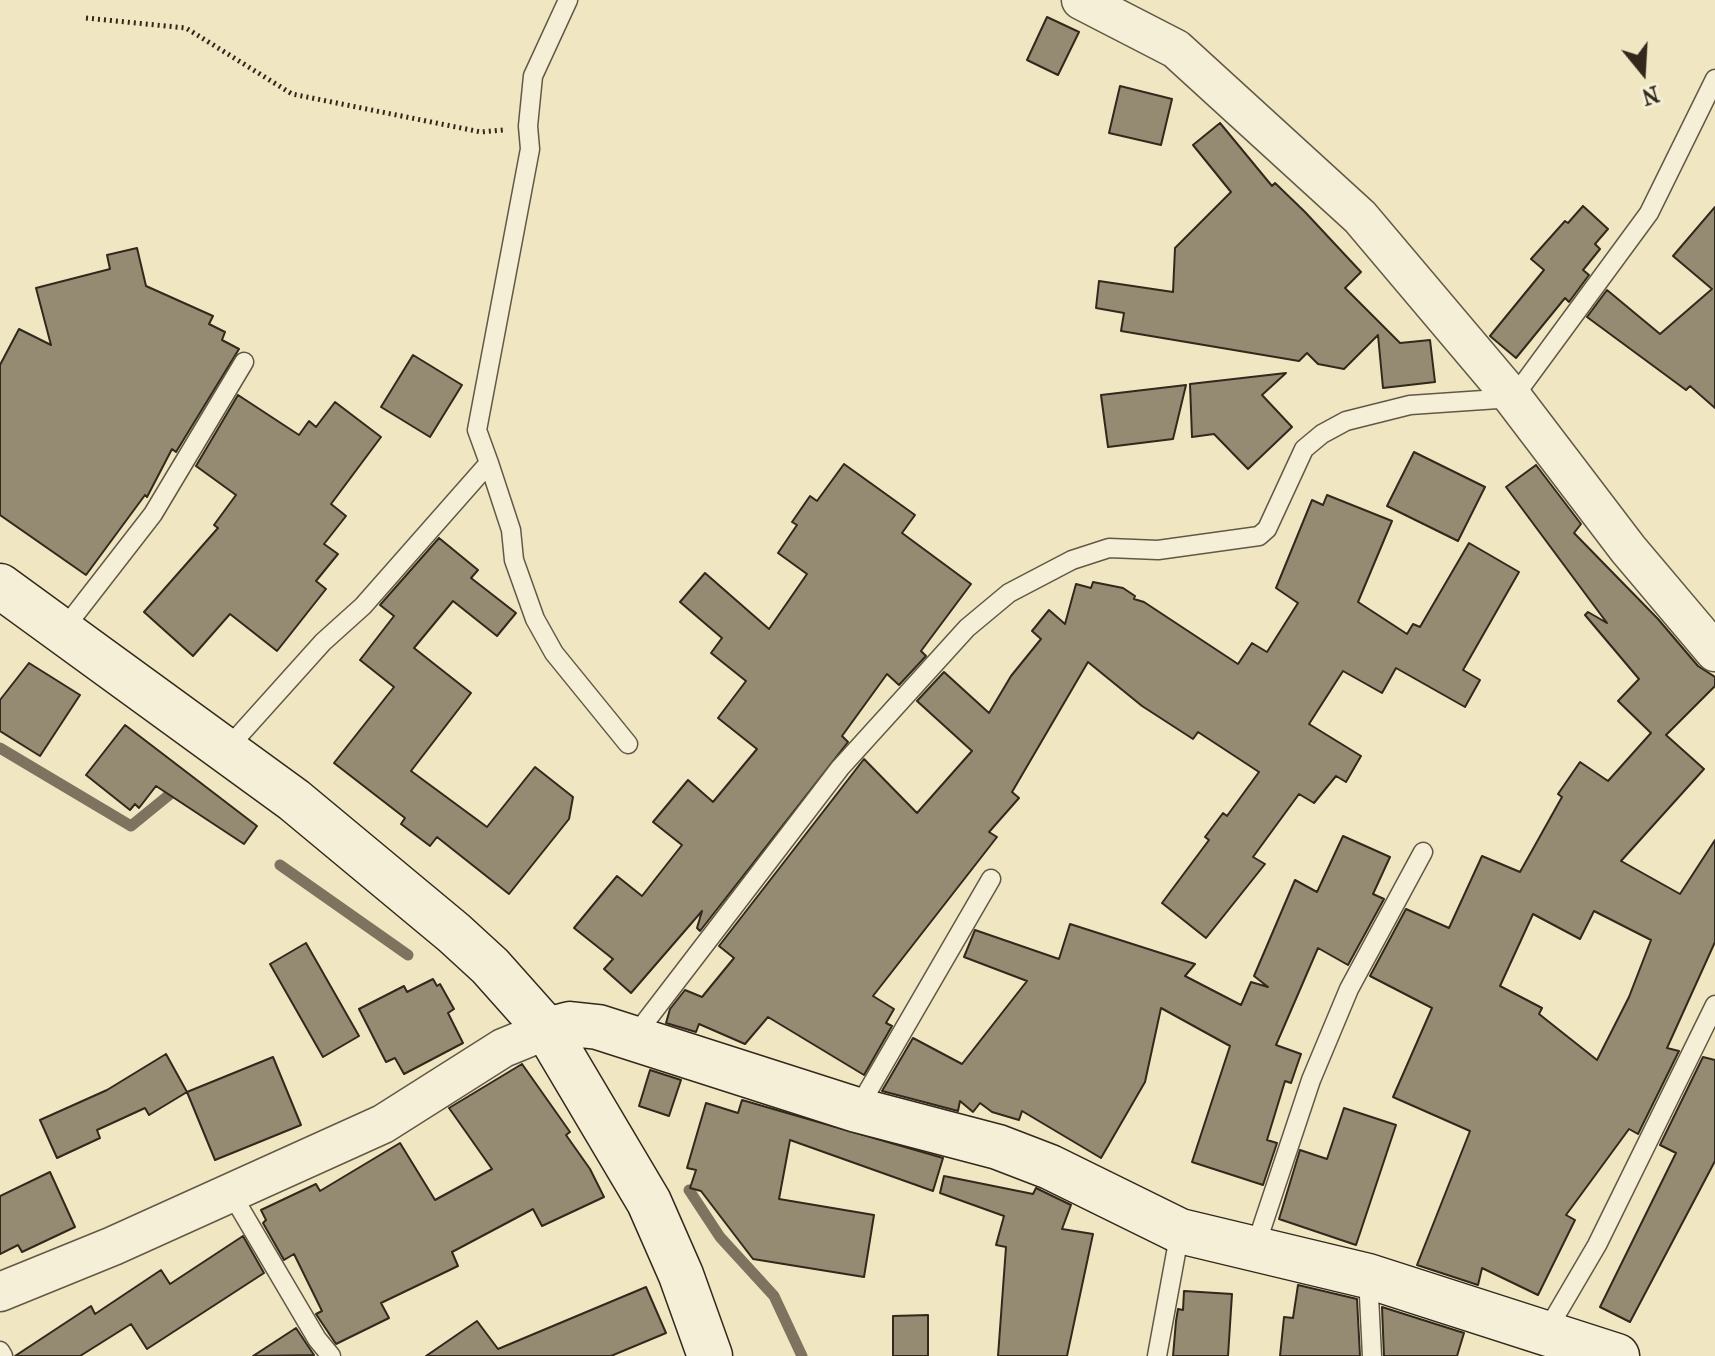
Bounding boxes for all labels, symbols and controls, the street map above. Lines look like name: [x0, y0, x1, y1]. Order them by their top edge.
north arrow: [1603, 32, 1683, 112]
text: N: [1638, 80, 1662, 110]

